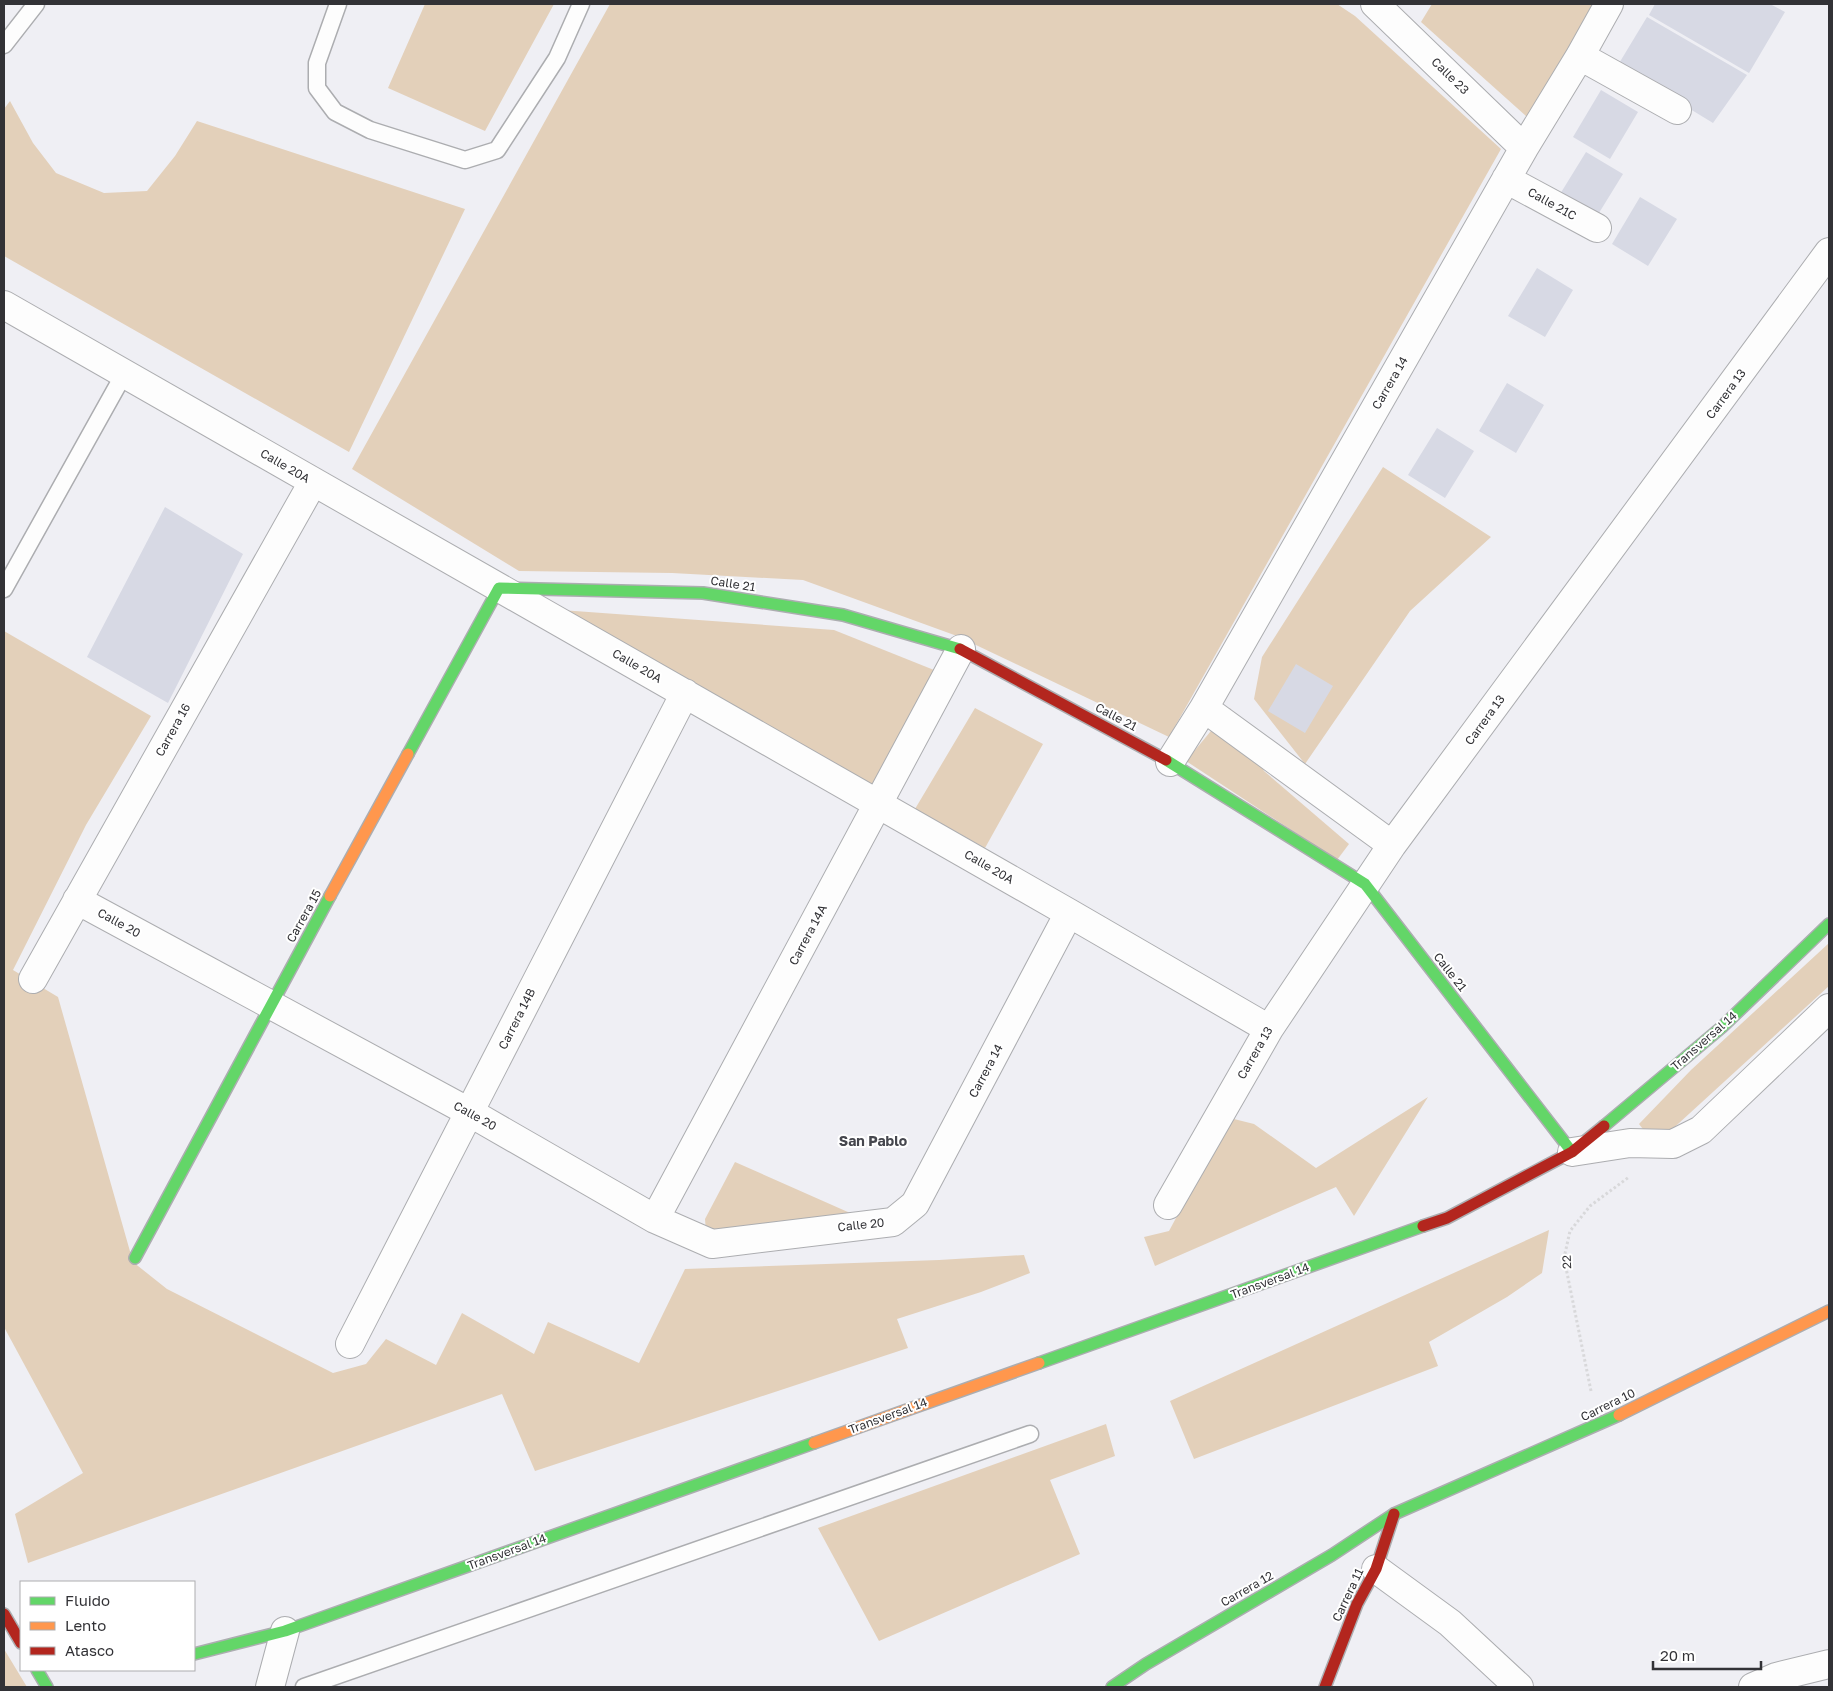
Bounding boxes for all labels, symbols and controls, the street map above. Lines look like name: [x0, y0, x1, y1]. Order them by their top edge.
street label: Calle 23: [1428, 54, 1472, 97]
street label: Calle 21C: [1525, 184, 1579, 223]
street label: Carrera 14: [1368, 354, 1411, 412]
street label: Carrera 13: [1702, 366, 1749, 422]
street label: Calle 20A: [258, 445, 313, 486]
street label: Calle 21: [710, 573, 757, 594]
street label: Calle 20A: [610, 645, 665, 686]
street label: Carrera 13: [1461, 692, 1508, 748]
street label: Calle 21: [1093, 699, 1140, 734]
street label: Carrera 16: [152, 701, 193, 759]
street label: Calle 20A: [962, 846, 1017, 887]
street label: Carrera 15: [283, 887, 324, 945]
street label: Carrera 14A: [785, 902, 830, 968]
street label: Calle 20: [95, 905, 143, 940]
street label: Calle 21: [1431, 949, 1470, 994]
street label: Carrera 14B: [495, 986, 538, 1052]
street label: Transversal 14: [1668, 1008, 1740, 1073]
street label: Carrera 13: [1233, 1024, 1276, 1082]
street label: Carrera 14: [965, 1041, 1006, 1100]
street label: Calle 20: [451, 1098, 499, 1133]
district label: San Pablo: [839, 1132, 907, 1149]
street label: Calle 20: [837, 1215, 885, 1234]
street label: 22: [1559, 1255, 1574, 1269]
street label: Transversal 14: [1228, 1259, 1311, 1302]
street label: Carrera 10: [1578, 1385, 1637, 1424]
street label: Transversal 14: [846, 1394, 929, 1437]
street label: Transversal 14: [465, 1530, 548, 1573]
street label: Carrera 11: [1329, 1566, 1366, 1624]
street label: Carrera 12: [1218, 1567, 1276, 1610]
legend: [20, 1581, 195, 1671]
text: Fluido: [65, 1591, 110, 1609]
text: Lento: [65, 1616, 106, 1634]
scale bar: [1653, 1638, 1760, 1670]
text: Atasco: [65, 1641, 114, 1659]
text: 20 m: [1660, 1646, 1695, 1664]

